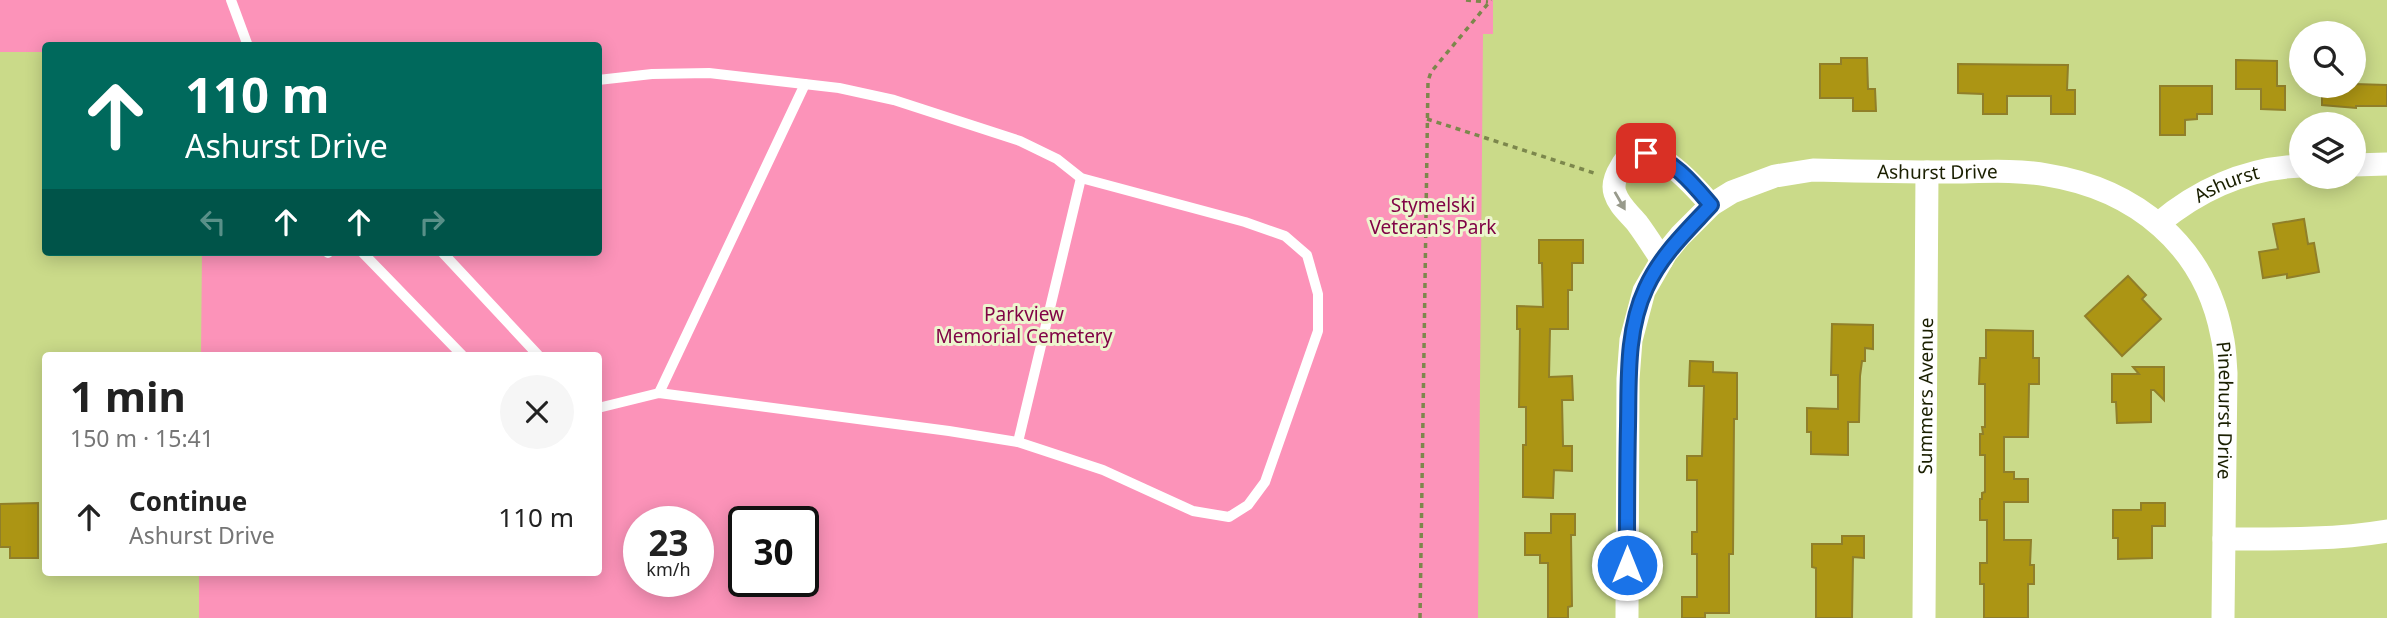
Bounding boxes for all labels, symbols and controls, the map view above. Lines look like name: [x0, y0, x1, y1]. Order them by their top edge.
map controls: [2289, 21, 2366, 189]
button: search: [2289, 21, 2366, 98]
text: 110 m: [185, 61, 330, 127]
icon: ahead: [70, 70, 161, 161]
button: layers: [2289, 112, 2366, 189]
pin: [1616, 123, 1676, 183]
text: Ashurst Drive: [185, 124, 388, 167]
icon: arrive: [1627, 134, 1665, 172]
street label: Ashurst Drive: [1877, 158, 1998, 185]
street label: Ashurst: [2189, 159, 2262, 208]
park label: Stymelski Veteran's Park: [1370, 192, 1496, 240]
one-way arrow: [1614, 192, 1626, 211]
icon: left: [194, 203, 232, 241]
icon: ahead: [267, 203, 305, 241]
icon: ahead: [340, 203, 378, 241]
icon: right: [413, 203, 451, 241]
park label: Parkview Memorial Cemetery: [936, 301, 1113, 349]
street label: Summers Avenue: [1912, 317, 1939, 475]
street label: Pinehurst Drive: [2210, 340, 2239, 480]
text: 1 min: [70, 367, 186, 424]
button: close: [500, 375, 574, 449]
text: 150 m · 15:41: [70, 422, 214, 454]
text: Continue: [129, 483, 247, 519]
icon: ahead: [70, 498, 108, 536]
text: 110 m: [498, 499, 574, 535]
speed limit sign: 30: [728, 506, 819, 597]
text: Ashurst Drive: [129, 519, 275, 551]
text: 23: [648, 519, 689, 566]
position arrow: [1590, 528, 1664, 602]
text: km/h: [646, 557, 691, 581]

